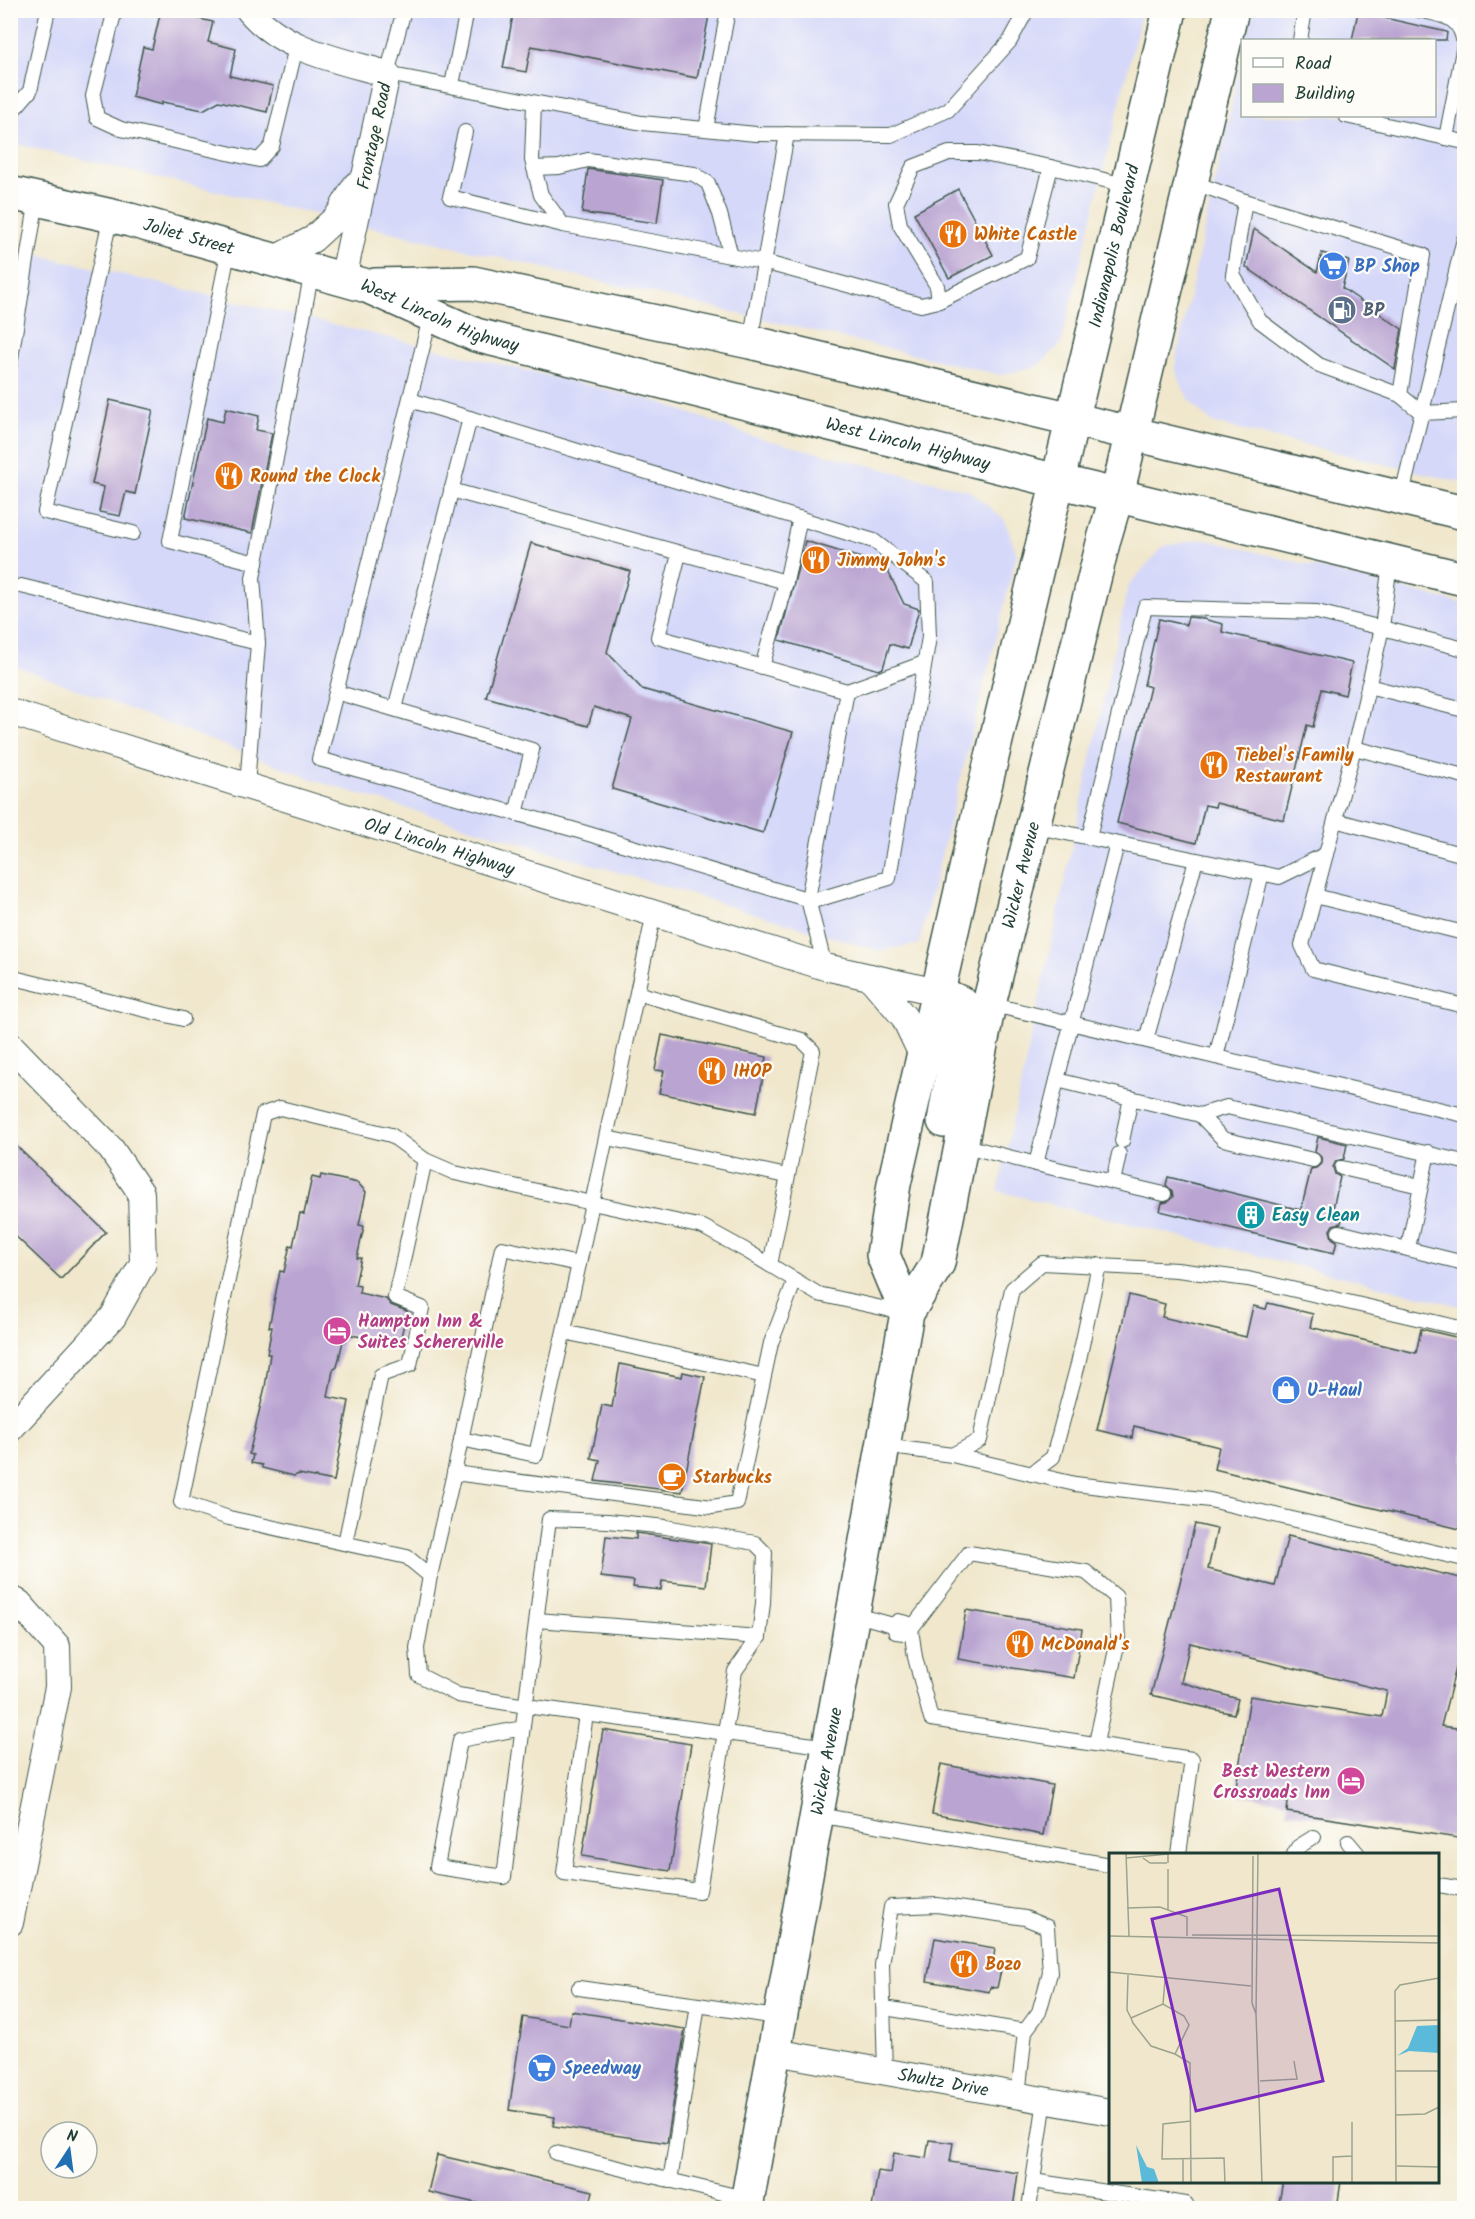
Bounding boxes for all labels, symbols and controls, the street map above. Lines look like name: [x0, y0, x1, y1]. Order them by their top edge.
legend: [1241, 39, 1436, 117]
text: Road: [1295, 50, 1332, 79]
street label: Frontage Road: [350, 79, 401, 192]
text: Building: [1295, 80, 1355, 109]
street label: Indianapolis Boulevard: [1082, 161, 1149, 331]
street label: Joliet Street: [140, 211, 238, 265]
restaurant icon: White Castle: [937, 218, 969, 250]
place label: White Castle: [974, 221, 1077, 250]
supermarket icon: BP Shop: [1317, 250, 1349, 282]
place label: BP Shop: [1354, 253, 1420, 282]
street label: West Lincoln Highway: [355, 272, 522, 361]
fuel station icon: BP: [1326, 294, 1358, 326]
place label: BP: [1363, 297, 1385, 326]
street label: West Lincoln Highway: [822, 410, 994, 480]
restaurant icon: Round the Clock: [213, 460, 245, 492]
place label: Round the Clock: [250, 463, 381, 492]
restaurant icon: Jimmy John's: [800, 544, 832, 576]
place label: Jimmy John's: [837, 547, 946, 576]
place label: Tiebel's Family Restaurant: [1235, 742, 1354, 792]
restaurant icon: Tiebel's Family Restaurant: [1198, 749, 1230, 781]
street label: Old Lincoln Highway: [360, 811, 519, 885]
street label: Wicker Avenue: [995, 819, 1050, 932]
restaurant icon: IHOP: [696, 1055, 728, 1087]
place label: IHOP: [733, 1058, 772, 1087]
building icon: Easy Clean: [1235, 1199, 1267, 1231]
place label: Easy Clean: [1272, 1202, 1360, 1231]
place label: Hampton Inn & Suites Schererville: [358, 1308, 504, 1358]
hotel icon: Hampton Inn & Suites Schererville: [321, 1315, 353, 1347]
shop icon: U-Haul: [1270, 1374, 1302, 1406]
place label: U-Haul: [1307, 1377, 1362, 1406]
cafe icon: Starbucks: [656, 1461, 688, 1493]
place label: Starbucks: [693, 1464, 772, 1493]
restaurant icon: McDonald's: [1004, 1628, 1036, 1660]
place label: McDonald's: [1041, 1631, 1130, 1660]
street label: Wicker Avenue: [804, 1705, 852, 1818]
place label: Best Western Crossroads Inn: [1213, 1758, 1330, 1808]
hotel icon: Best Western Crossroads Inn: [1335, 1765, 1367, 1797]
inset map: [1109, 1853, 1439, 2183]
restaurant icon: Bozo: [948, 1948, 980, 1980]
place label: Bozo: [985, 1951, 1021, 1980]
supermarket icon: Speedway: [526, 2052, 558, 2084]
place label: Speedway: [563, 2055, 642, 2084]
street label: Shultz Drive: [895, 2061, 991, 2106]
north arrow: [39, 2120, 99, 2180]
text: N: [64, 2124, 80, 2150]

